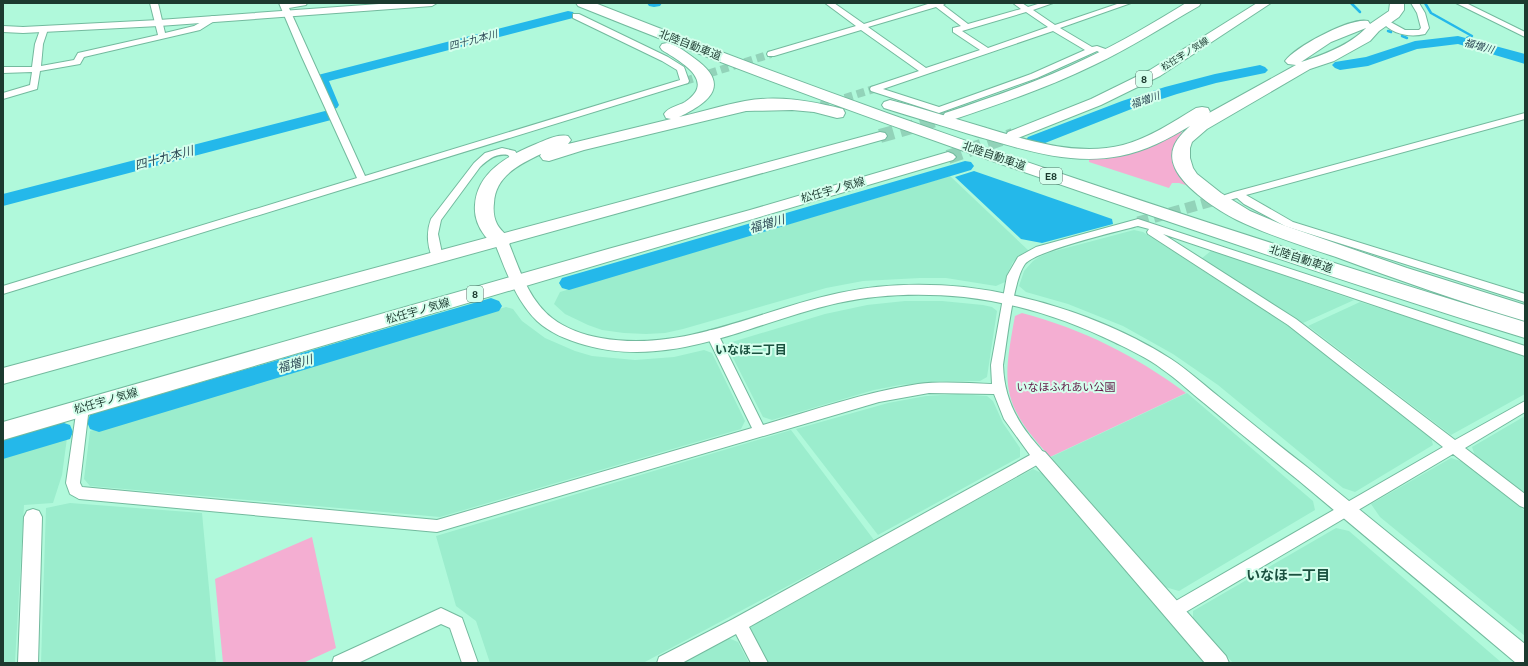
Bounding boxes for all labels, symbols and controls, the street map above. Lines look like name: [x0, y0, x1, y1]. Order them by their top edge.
street label: 北陸自動車道: [657, 27, 723, 63]
water label: 四十九本川: [447, 28, 500, 52]
street label: 松任宇ノ気線: [1159, 35, 1211, 73]
water label: 福増川: [1463, 37, 1496, 55]
road number: 8: [1136, 71, 1152, 87]
water label: 福増川: [1129, 90, 1162, 110]
street label: 北陸自動車道: [961, 139, 1027, 173]
water label: 四十九本川: [133, 143, 197, 173]
road number: E8: [1040, 168, 1062, 184]
street label: 松任宇ノ気線: [799, 175, 867, 205]
water label: 福増川: [748, 212, 788, 236]
street label: 北陸自動車道: [1268, 243, 1334, 275]
road number: 8: [467, 286, 483, 302]
street label: 松任宇ノ気線: [384, 296, 452, 326]
district label: いなほ二丁目: [715, 343, 787, 357]
water label: 福増川: [276, 352, 316, 376]
park label: いなほふれあい公園: [1017, 381, 1116, 394]
street label: 松任宇ノ気線: [72, 386, 140, 416]
district label: いなほ一丁目: [1246, 567, 1330, 583]

